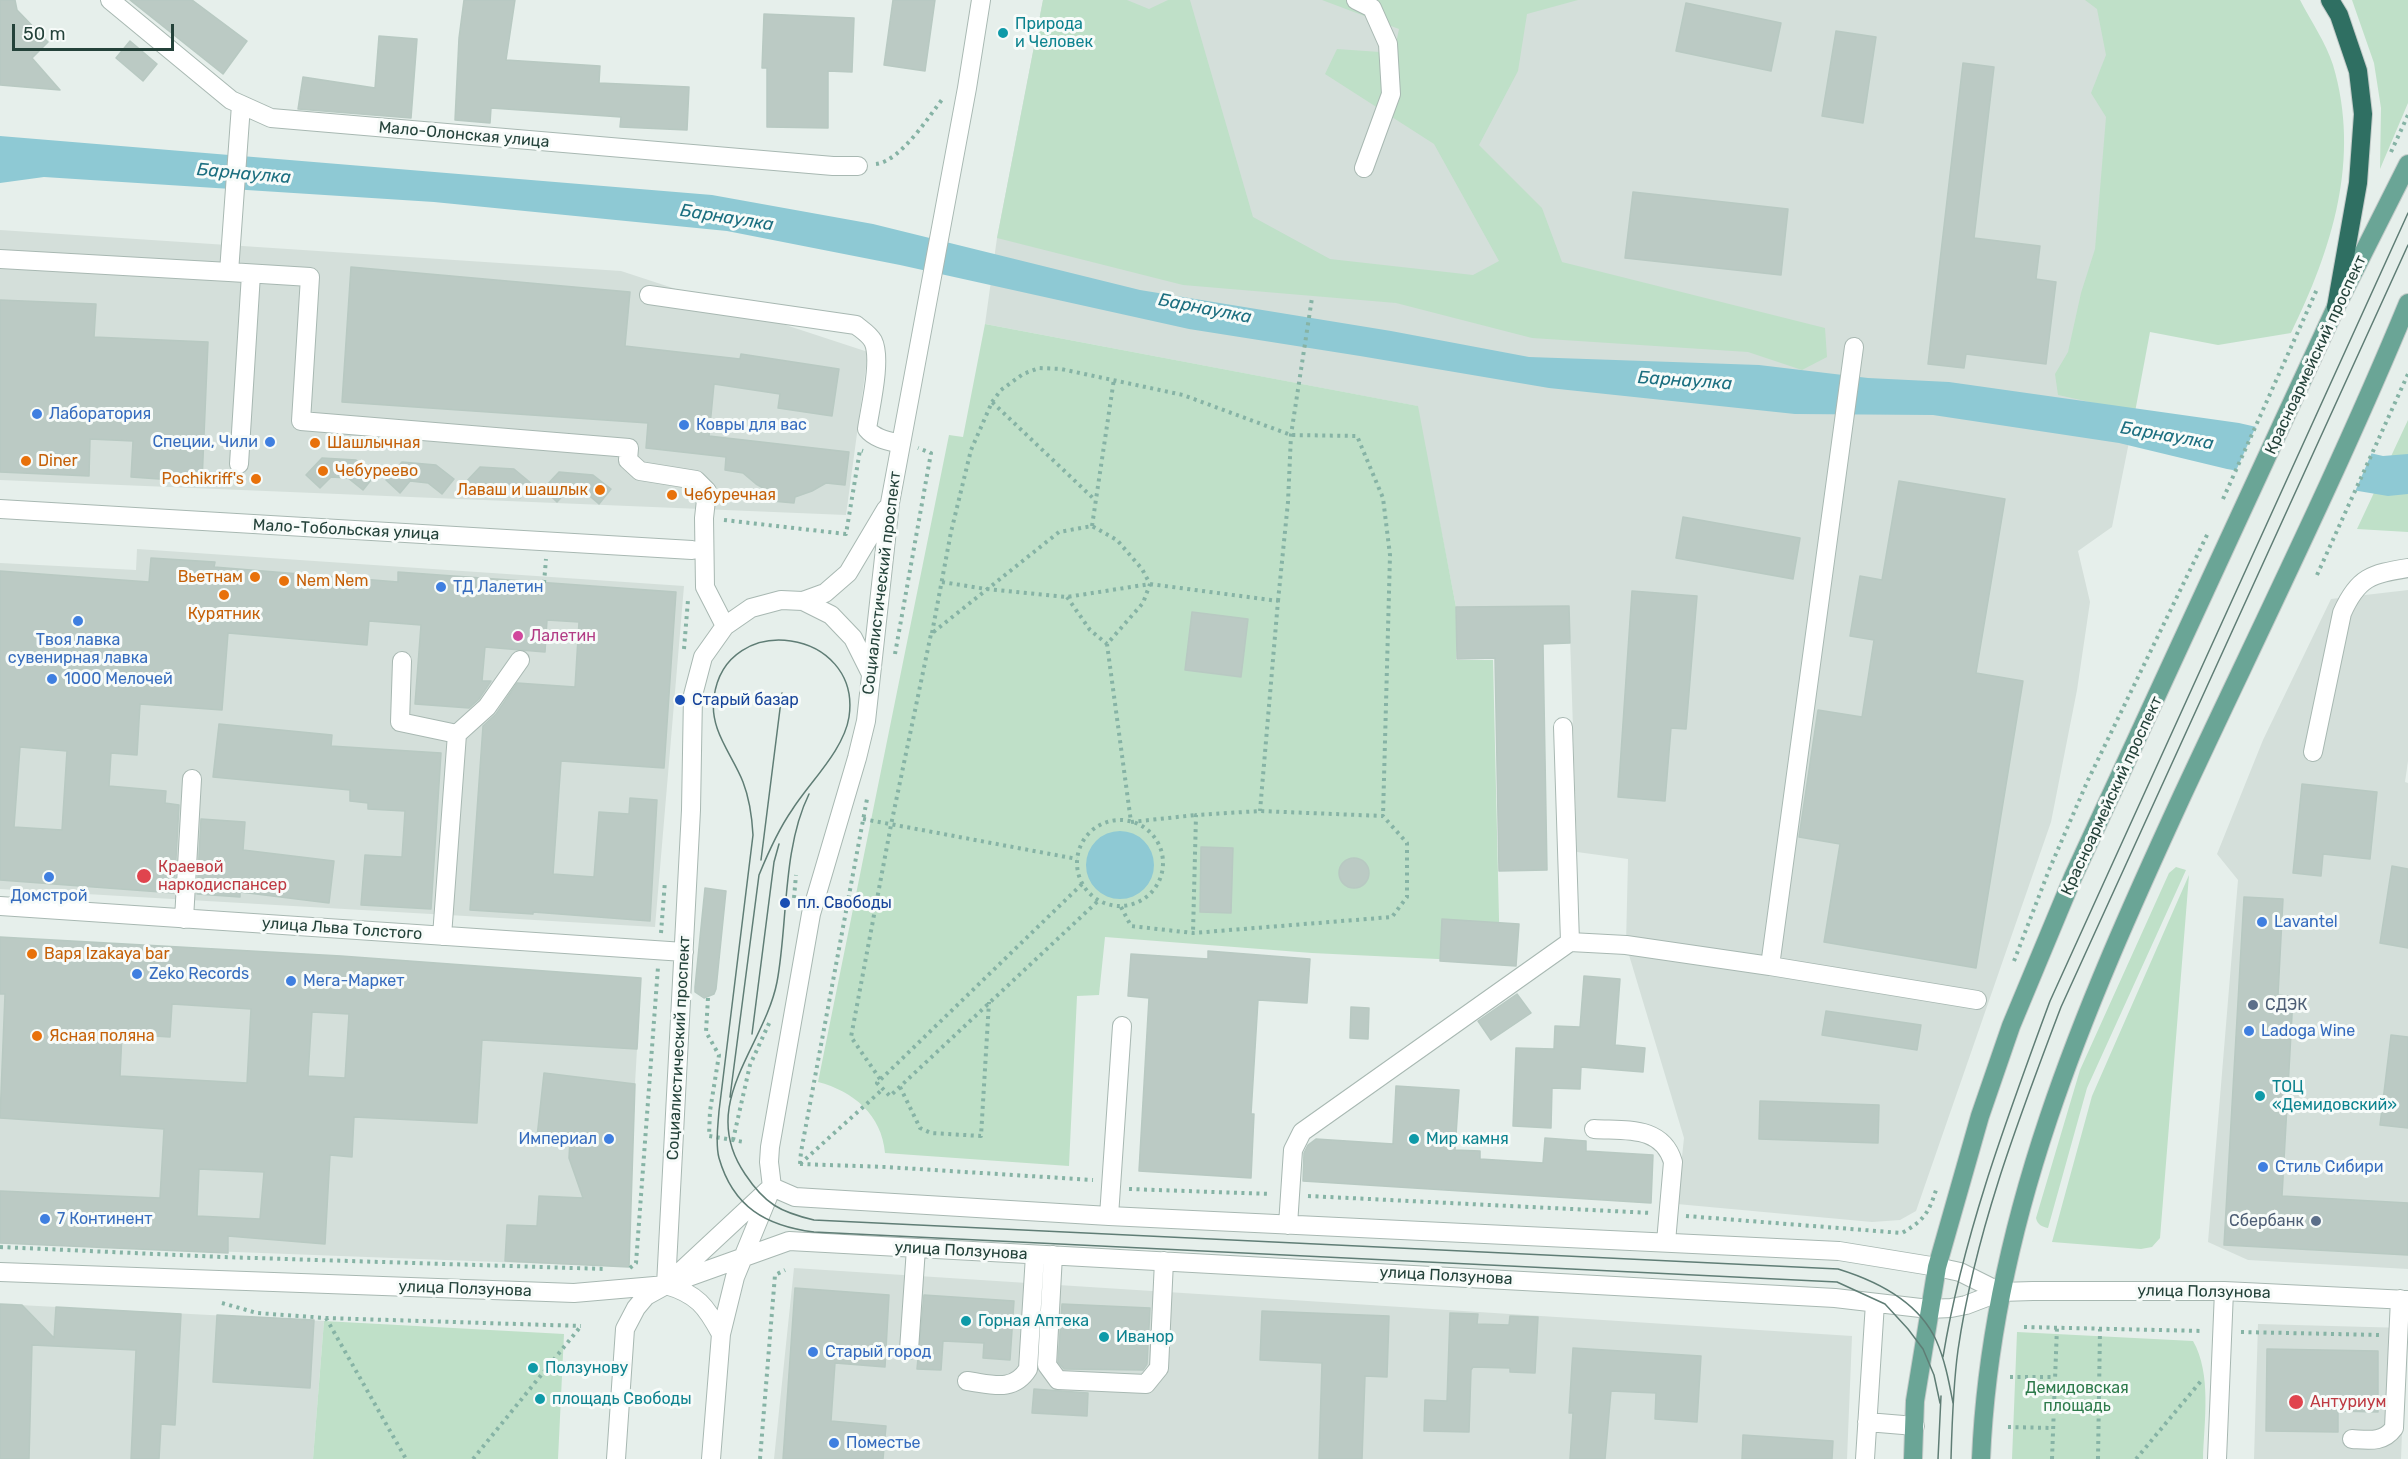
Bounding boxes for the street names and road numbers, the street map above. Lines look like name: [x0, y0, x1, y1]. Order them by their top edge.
street label: Мало-Олонская улица: [378, 118, 550, 152]
street label: Красноармейский проспект: [2261, 252, 2371, 458]
street label: Социалистический проспект: [859, 470, 905, 696]
street label: Мало-Тобольская улица: [252, 516, 440, 544]
street label: Красноармейский проспект: [2057, 693, 2167, 899]
street label: улица Льва Толстого: [261, 914, 423, 944]
street label: Социалистический проспект: [664, 935, 694, 1161]
street label: улица Ползунова: [894, 1238, 1028, 1264]
street label: улица Ползунова: [1379, 1263, 1513, 1289]
street label: улица Ползунова: [398, 1277, 532, 1301]
street label: улица Ползунова: [2137, 1281, 2271, 1303]

